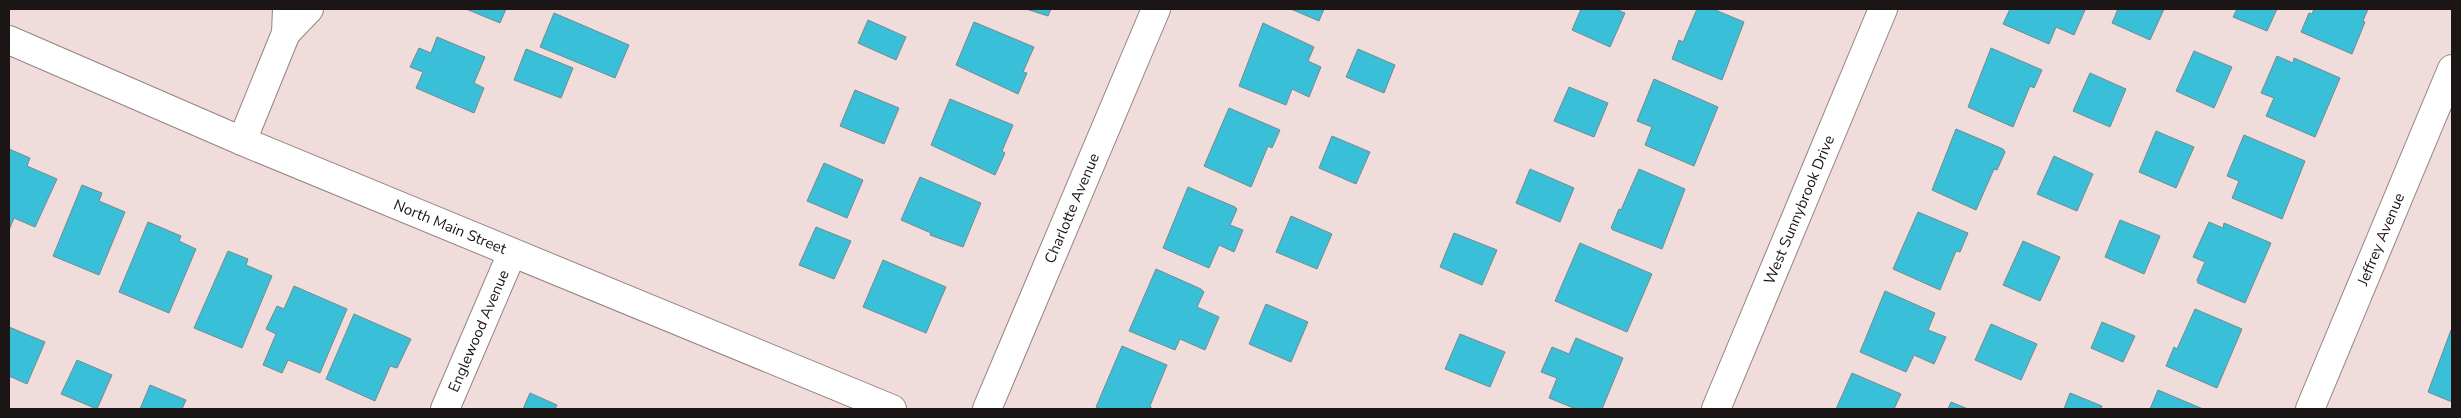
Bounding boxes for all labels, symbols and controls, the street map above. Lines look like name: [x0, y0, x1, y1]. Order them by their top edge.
street label: West Sunnybrook Drive: [1759, 132, 1839, 287]
street label: Charlotte Avenue: [1040, 150, 1104, 266]
street label: Jeffrey Avenue: [2352, 190, 2409, 289]
street label: North Main Street: [391, 195, 510, 259]
street label: Englewood Avenue: [443, 267, 514, 395]

